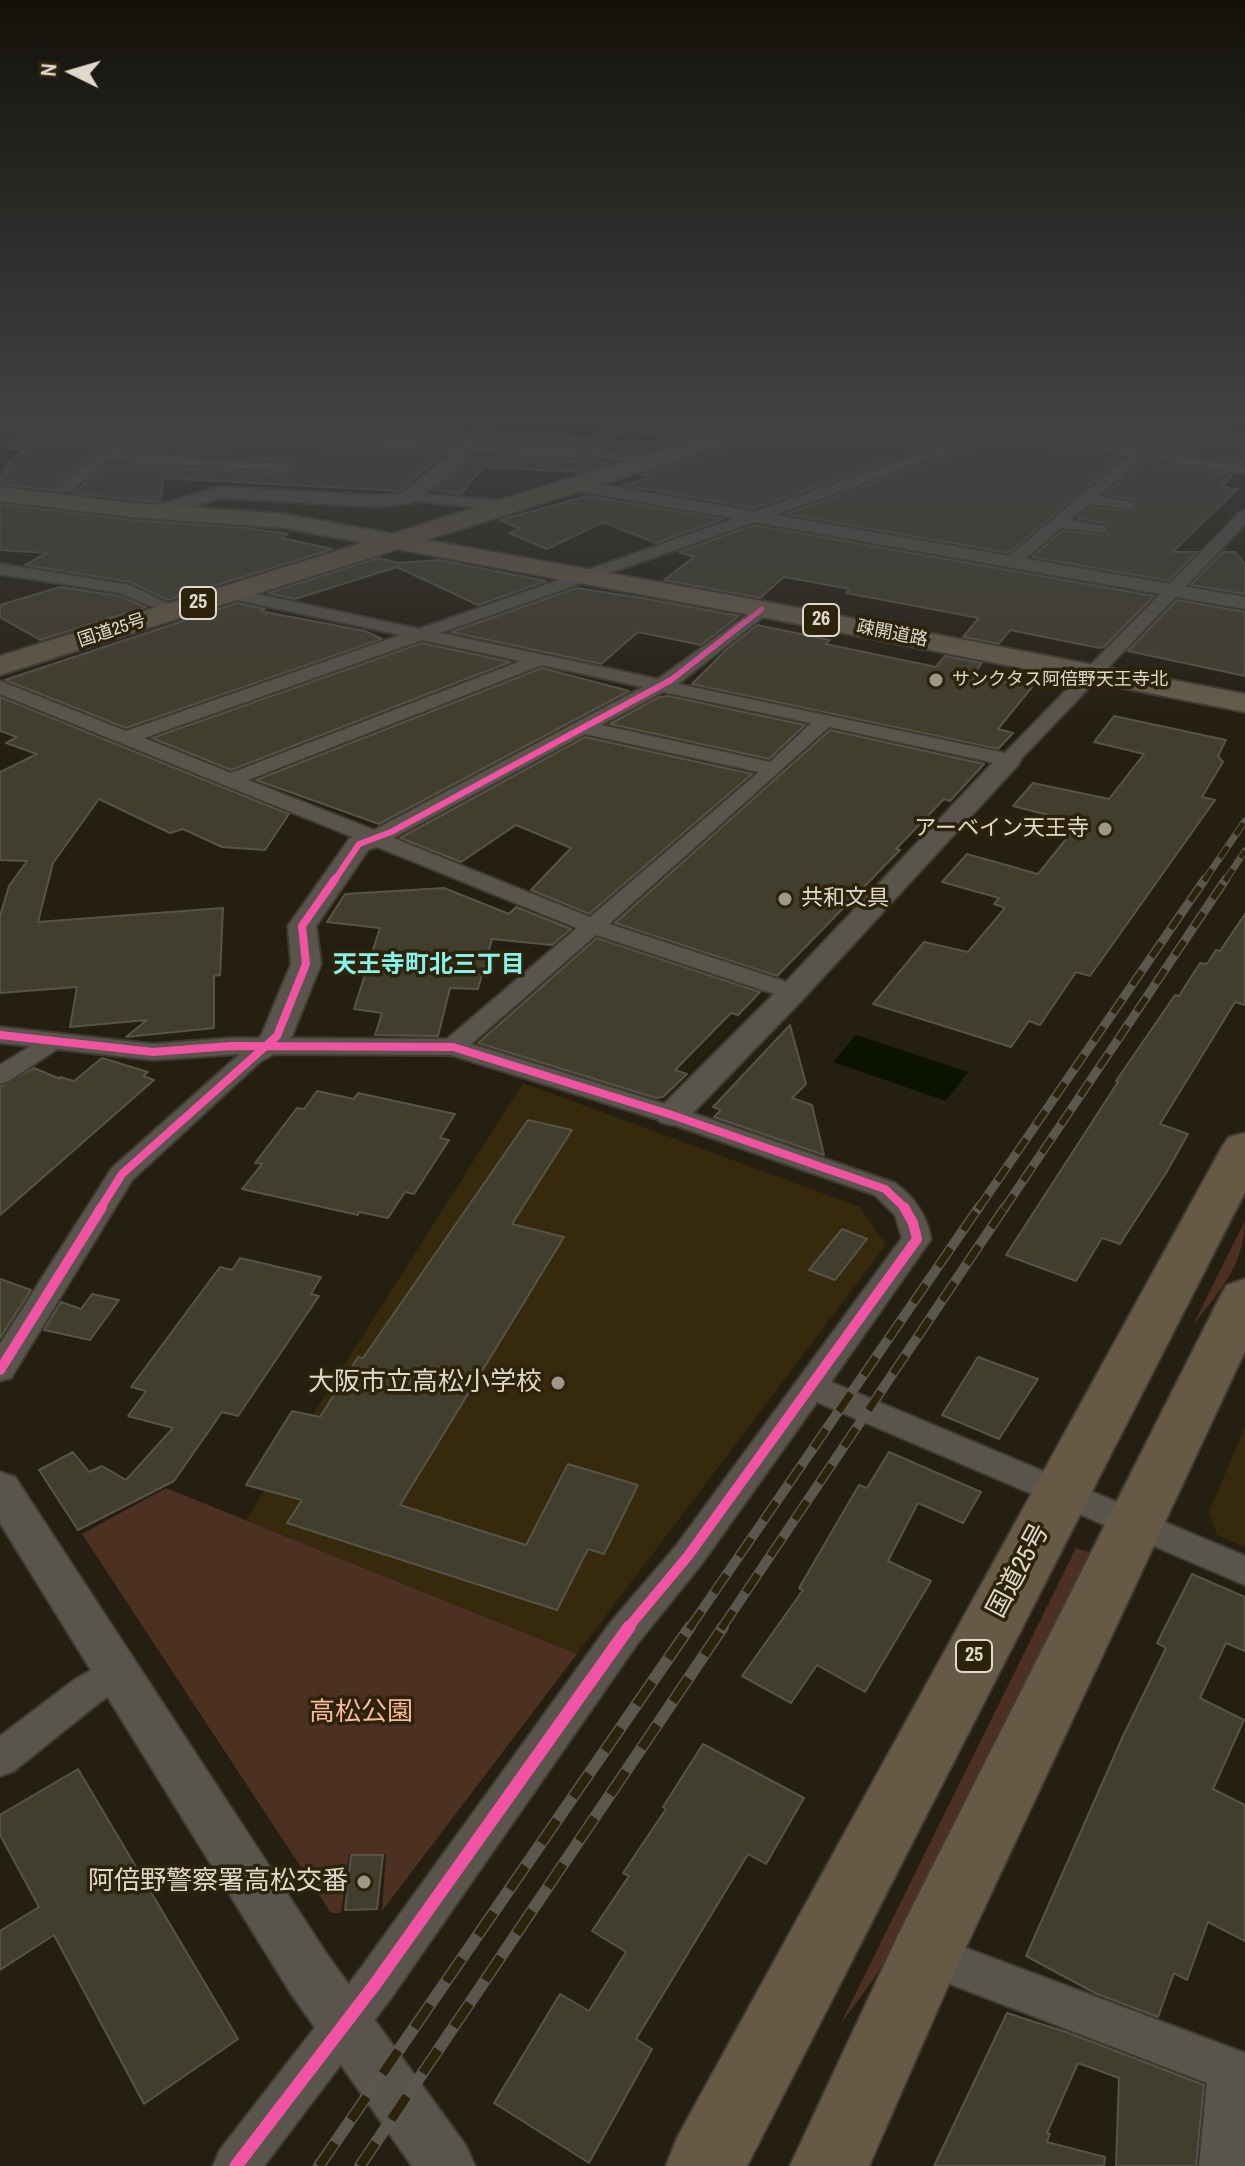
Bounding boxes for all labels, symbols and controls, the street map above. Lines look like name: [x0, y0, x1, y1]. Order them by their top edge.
north arrow: [32, 32, 112, 112]
text: N: [33, 62, 64, 78]
road number: 25: [180, 587, 216, 619]
road number: 26: [803, 604, 839, 636]
street label: 国道25号: [75, 610, 149, 652]
street label: 疎開道路: [855, 617, 929, 651]
place label: サンクタス阿倍野天王寺北: [952, 669, 1168, 691]
marker: サンクタス阿倍野天王寺北: [927, 671, 945, 689]
place label: アーベイン天王寺: [914, 816, 1089, 842]
marker: アーベイン天王寺: [1096, 820, 1114, 838]
place label: 共和文具: [801, 886, 889, 912]
marker: 共和文具: [776, 890, 794, 908]
district label: 天王寺町北三丁目: [333, 952, 525, 980]
place label: 大阪市立高松小学校: [308, 1367, 542, 1399]
marker: 大阪市立高松小学校: [549, 1374, 567, 1392]
street label: 国道25号: [981, 1519, 1057, 1623]
road number: 25: [956, 1640, 992, 1672]
park label: 高松公園: [309, 1697, 413, 1729]
place label: 阿倍野警察署高松交番: [88, 1866, 348, 1898]
marker: 阿倍野警察署高松交番: [355, 1873, 373, 1891]

